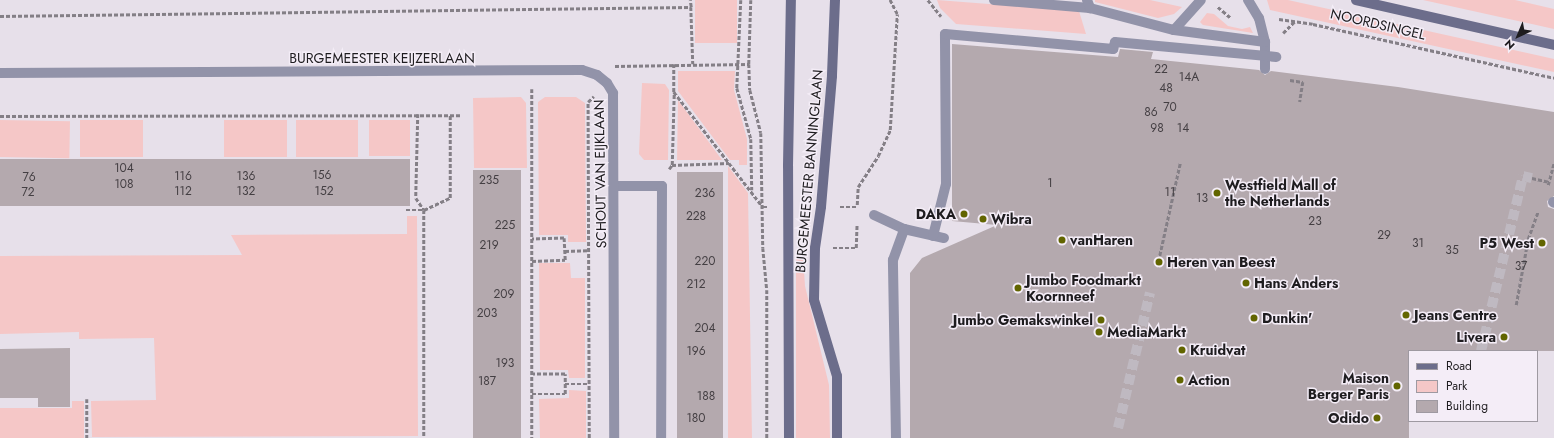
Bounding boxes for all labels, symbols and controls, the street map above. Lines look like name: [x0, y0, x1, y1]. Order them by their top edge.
street label: NOORDSINGEL: [1329, 5, 1427, 43]
north arrow: [1498, 16, 1538, 56]
text: N: [1501, 36, 1518, 53]
street label: BURGEMEESTER KEIJZERLAAN: [289, 50, 475, 66]
house number: 22: [1154, 63, 1168, 77]
street label: BURGEMEESTER BANNINGLAAN: [792, 69, 826, 273]
house number: 14A: [1179, 71, 1199, 85]
house number: 48: [1159, 82, 1173, 96]
street label: SCHOUT VAN EIJKLAAN: [590, 99, 610, 249]
house number: 70: [1163, 101, 1177, 115]
house number: 86: [1144, 106, 1158, 120]
house number: 98: [1150, 122, 1164, 136]
house number: 14: [1177, 122, 1189, 136]
house number: 104: [114, 162, 134, 176]
house number: 156: [312, 169, 332, 183]
house number: 116: [174, 170, 192, 184]
house number: 136: [237, 170, 255, 184]
house number: 76: [22, 171, 36, 185]
house number: 235: [479, 174, 499, 188]
house number: 1: [1047, 177, 1053, 191]
place label: Westfield Mall of the Netherlands: [1225, 177, 1336, 210]
house number: 108: [114, 178, 134, 192]
house number: 112: [174, 185, 192, 199]
house number: 132: [237, 185, 255, 199]
house number: 152: [315, 185, 333, 199]
house number: 72: [21, 186, 35, 200]
house number: 11: [1165, 186, 1175, 200]
house number: 236: [695, 187, 715, 201]
marker: Westfield Mall of the Netherlands: [1212, 188, 1222, 198]
house number: 13: [1196, 192, 1208, 206]
place label: DAKA: [916, 206, 956, 222]
marker: DAKA: [959, 209, 969, 219]
house number: 228: [686, 210, 706, 224]
place label: Wibra: [991, 211, 1032, 227]
marker: Wibra: [978, 214, 988, 224]
house number: 23: [1308, 215, 1322, 229]
house number: 225: [495, 219, 515, 233]
house number: 29: [1377, 229, 1391, 243]
place label: vanHaren: [1070, 232, 1133, 248]
marker: vanHaren: [1057, 235, 1067, 245]
place label: P5 West: [1479, 235, 1534, 251]
house number: 31: [1412, 237, 1424, 251]
marker: P5 West: [1537, 238, 1547, 248]
house number: 219: [479, 239, 499, 253]
house number: 35: [1445, 244, 1459, 258]
place label: Heren van Beest: [1167, 254, 1275, 270]
house number: 220: [695, 255, 715, 269]
marker: Heren van Beest: [1154, 257, 1164, 267]
house number: 37: [1515, 260, 1527, 274]
place label: Jumbo Foodmarkt Koornneef: [1026, 272, 1141, 304]
place label: Hans Anders: [1254, 275, 1338, 291]
house number: 212: [686, 278, 706, 292]
marker: Hans Anders: [1241, 278, 1251, 288]
marker: Jumbo Foodmarkt Koornneef: [1013, 283, 1023, 293]
house number: 209: [494, 288, 514, 302]
house number: 203: [477, 307, 497, 321]
place label: Jeans Centre: [1414, 307, 1497, 323]
place label: Dunkin': [1262, 310, 1312, 326]
marker: Jeans Centre: [1401, 310, 1411, 320]
place label: Jumbo Gemakswinkel: [953, 312, 1093, 328]
marker: Dunkin': [1249, 313, 1259, 323]
marker: Jumbo Gemakswinkel: [1096, 315, 1106, 325]
house number: 204: [694, 322, 716, 336]
place label: MediaMarkt: [1107, 324, 1186, 340]
marker: MediaMarkt: [1094, 327, 1104, 337]
place label: Livera: [1456, 329, 1496, 345]
marker: Livera: [1499, 332, 1509, 342]
place label: Kruidvat: [1190, 342, 1245, 358]
house number: 196: [686, 345, 706, 359]
marker: Kruidvat: [1177, 345, 1187, 355]
legend: [1408, 350, 1538, 422]
house number: 193: [496, 357, 514, 371]
text: Road: [1446, 357, 1472, 375]
place label: Maison Berger Paris: [1308, 370, 1389, 402]
place label: Action: [1188, 372, 1230, 388]
house number: 187: [478, 375, 496, 389]
marker: Action: [1175, 375, 1185, 385]
text: Park: [1446, 377, 1467, 395]
marker: Maison Berger Paris: [1392, 381, 1402, 391]
house number: 188: [697, 390, 715, 404]
text: Building: [1446, 397, 1488, 415]
place label: Odido: [1328, 410, 1369, 426]
house number: 180: [686, 412, 706, 426]
marker: Odido: [1372, 413, 1382, 423]

